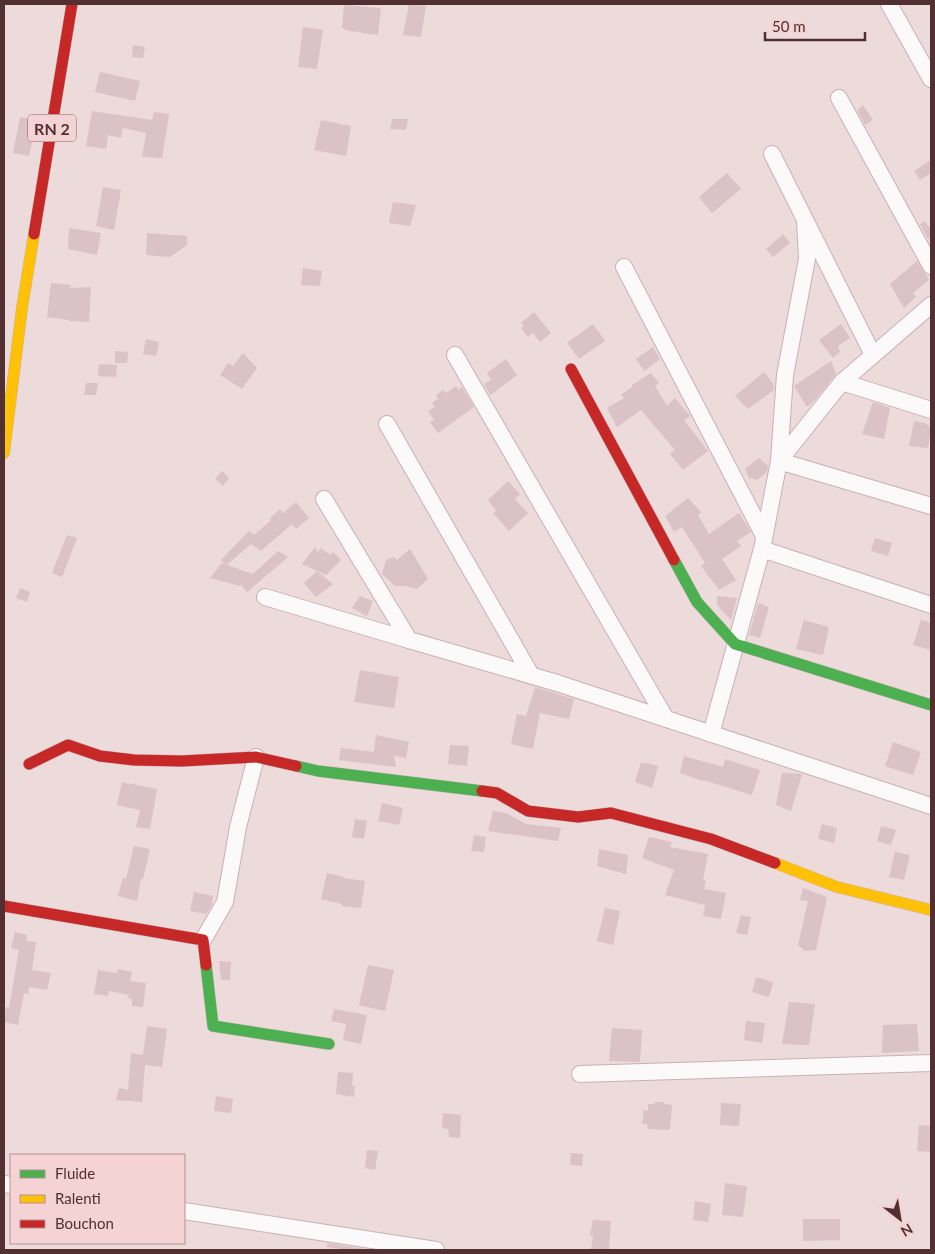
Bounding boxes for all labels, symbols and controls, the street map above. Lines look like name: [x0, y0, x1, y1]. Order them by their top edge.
scale bar: [765, 10, 865, 42]
text: 50 m: [772, 17, 806, 35]
road number: RN 2: [28, 115, 76, 142]
legend: [10, 1154, 185, 1244]
text: Fluide: [55, 1164, 95, 1182]
text: Ralenti: [55, 1189, 101, 1207]
north arrow: [875, 1194, 925, 1244]
text: Bouchon: [55, 1214, 114, 1232]
text: N: [898, 1221, 916, 1241]

